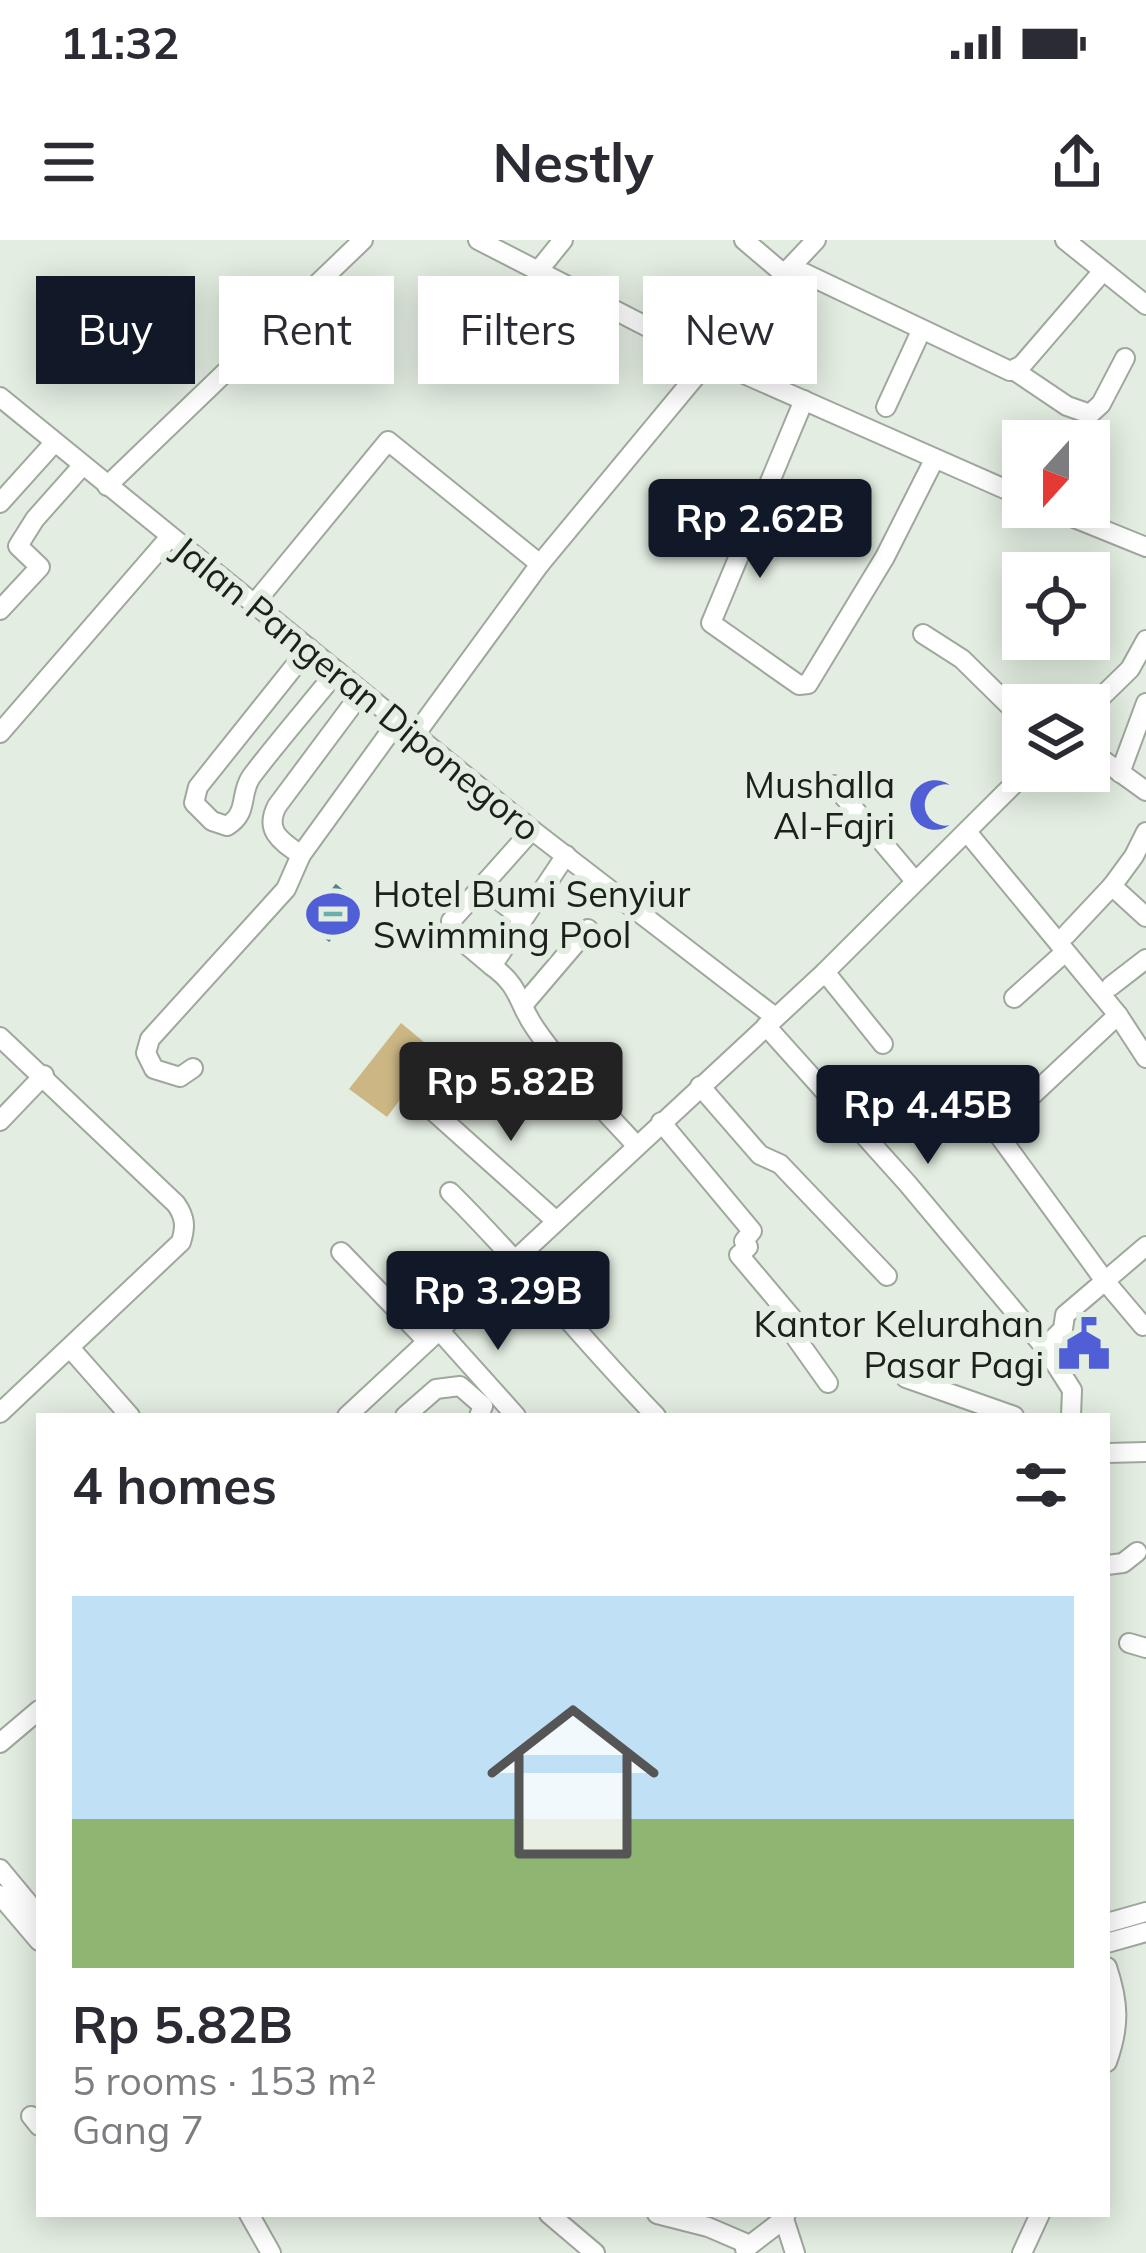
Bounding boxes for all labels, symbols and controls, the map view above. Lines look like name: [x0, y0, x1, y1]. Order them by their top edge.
text: 11:32: [60, 14, 179, 70]
text: Nestly: [492, 128, 654, 196]
icon: menu: [36, 129, 102, 195]
icon: share: [1044, 129, 1110, 195]
chip: Buy: [36, 276, 195, 384]
chip: Rent: [219, 276, 394, 384]
chip: Filters: [418, 276, 619, 384]
chip: New: [643, 276, 817, 384]
north arrow: [1002, 420, 1110, 528]
map controls: [1002, 420, 1110, 792]
pin: Rp 2.62B: [636, 479, 884, 581]
text: Rp 2.62B: [675, 493, 845, 542]
street label: Jalan Pangeran Diponegoro: [164, 526, 550, 850]
button: locate: [1002, 552, 1110, 660]
button: layers: [1002, 684, 1110, 792]
place label: Mushalla Al-Fajri: [744, 762, 895, 848]
mosque icon: Mushalla Al-Fajri: [906, 776, 964, 834]
place label: Hotel Bumi Senyiur Swimming Pool: [373, 871, 690, 957]
sports icon: Hotel Bumi Senyiur Swimming Pool: [304, 885, 362, 943]
pin: Rp 5.82B: [387, 1042, 635, 1144]
text: Rp 5.82B: [426, 1056, 596, 1105]
pin: Rp 4.45B: [804, 1065, 1052, 1167]
text: Rp 4.45B: [843, 1079, 1013, 1128]
pin: Rp 3.29B: [374, 1251, 622, 1353]
text: Rp 3.29B: [413, 1265, 583, 1314]
place label: Kantor Kelurahan Pasar Pagi: [753, 1301, 1044, 1387]
public building icon: Kantor Kelurahan Pasar Pagi: [1055, 1315, 1113, 1373]
icon: filters: [1008, 1452, 1074, 1518]
text: 4 homes: [72, 1453, 277, 1517]
icon: home: [465, 1674, 681, 1890]
text: Rp 5.82B: [72, 1992, 293, 2056]
text: 5 rooms · 153 m²: [72, 2056, 376, 2105]
text: Gang 7: [72, 2105, 204, 2154]

